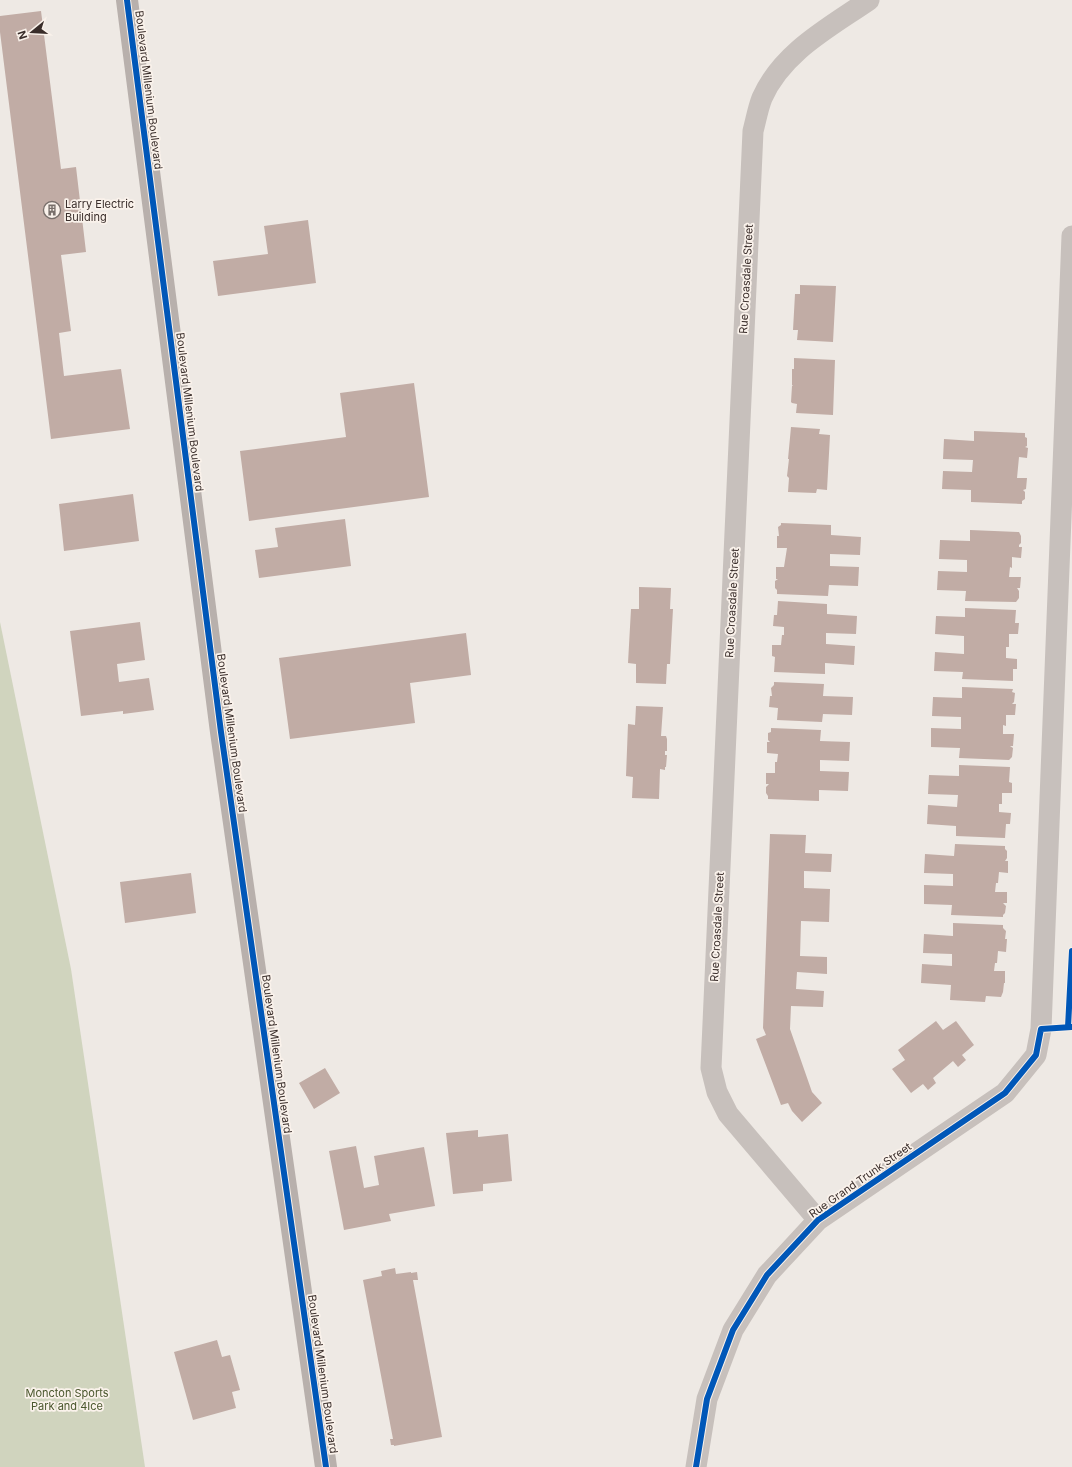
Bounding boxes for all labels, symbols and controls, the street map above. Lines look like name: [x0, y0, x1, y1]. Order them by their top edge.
street label: Boulevard Millenium Boulevard: [132, 10, 166, 170]
north arrow: [12, 12, 52, 52]
text: N: [15, 29, 30, 41]
place label: Larry Electric Building: [65, 197, 134, 224]
building icon: Larry Electric Building: [42, 200, 62, 220]
street label: Rue Croasdale Street: [736, 223, 756, 334]
street label: Boulevard Millenium Boulevard: [173, 332, 207, 492]
street label: Rue Croasdale Street: [722, 547, 742, 658]
street label: Boulevard Millenium Boulevard: [214, 653, 250, 813]
street label: Rue Croasdale Street: [707, 871, 727, 982]
street label: Boulevard Millenium Boulevard: [259, 974, 295, 1134]
street label: Rue Grand Trunk Street: [806, 1139, 914, 1221]
street label: Boulevard Millenium Boulevard: [305, 1294, 341, 1454]
park label: Moncton Sports Park and 4Ice: [26, 1386, 109, 1413]

